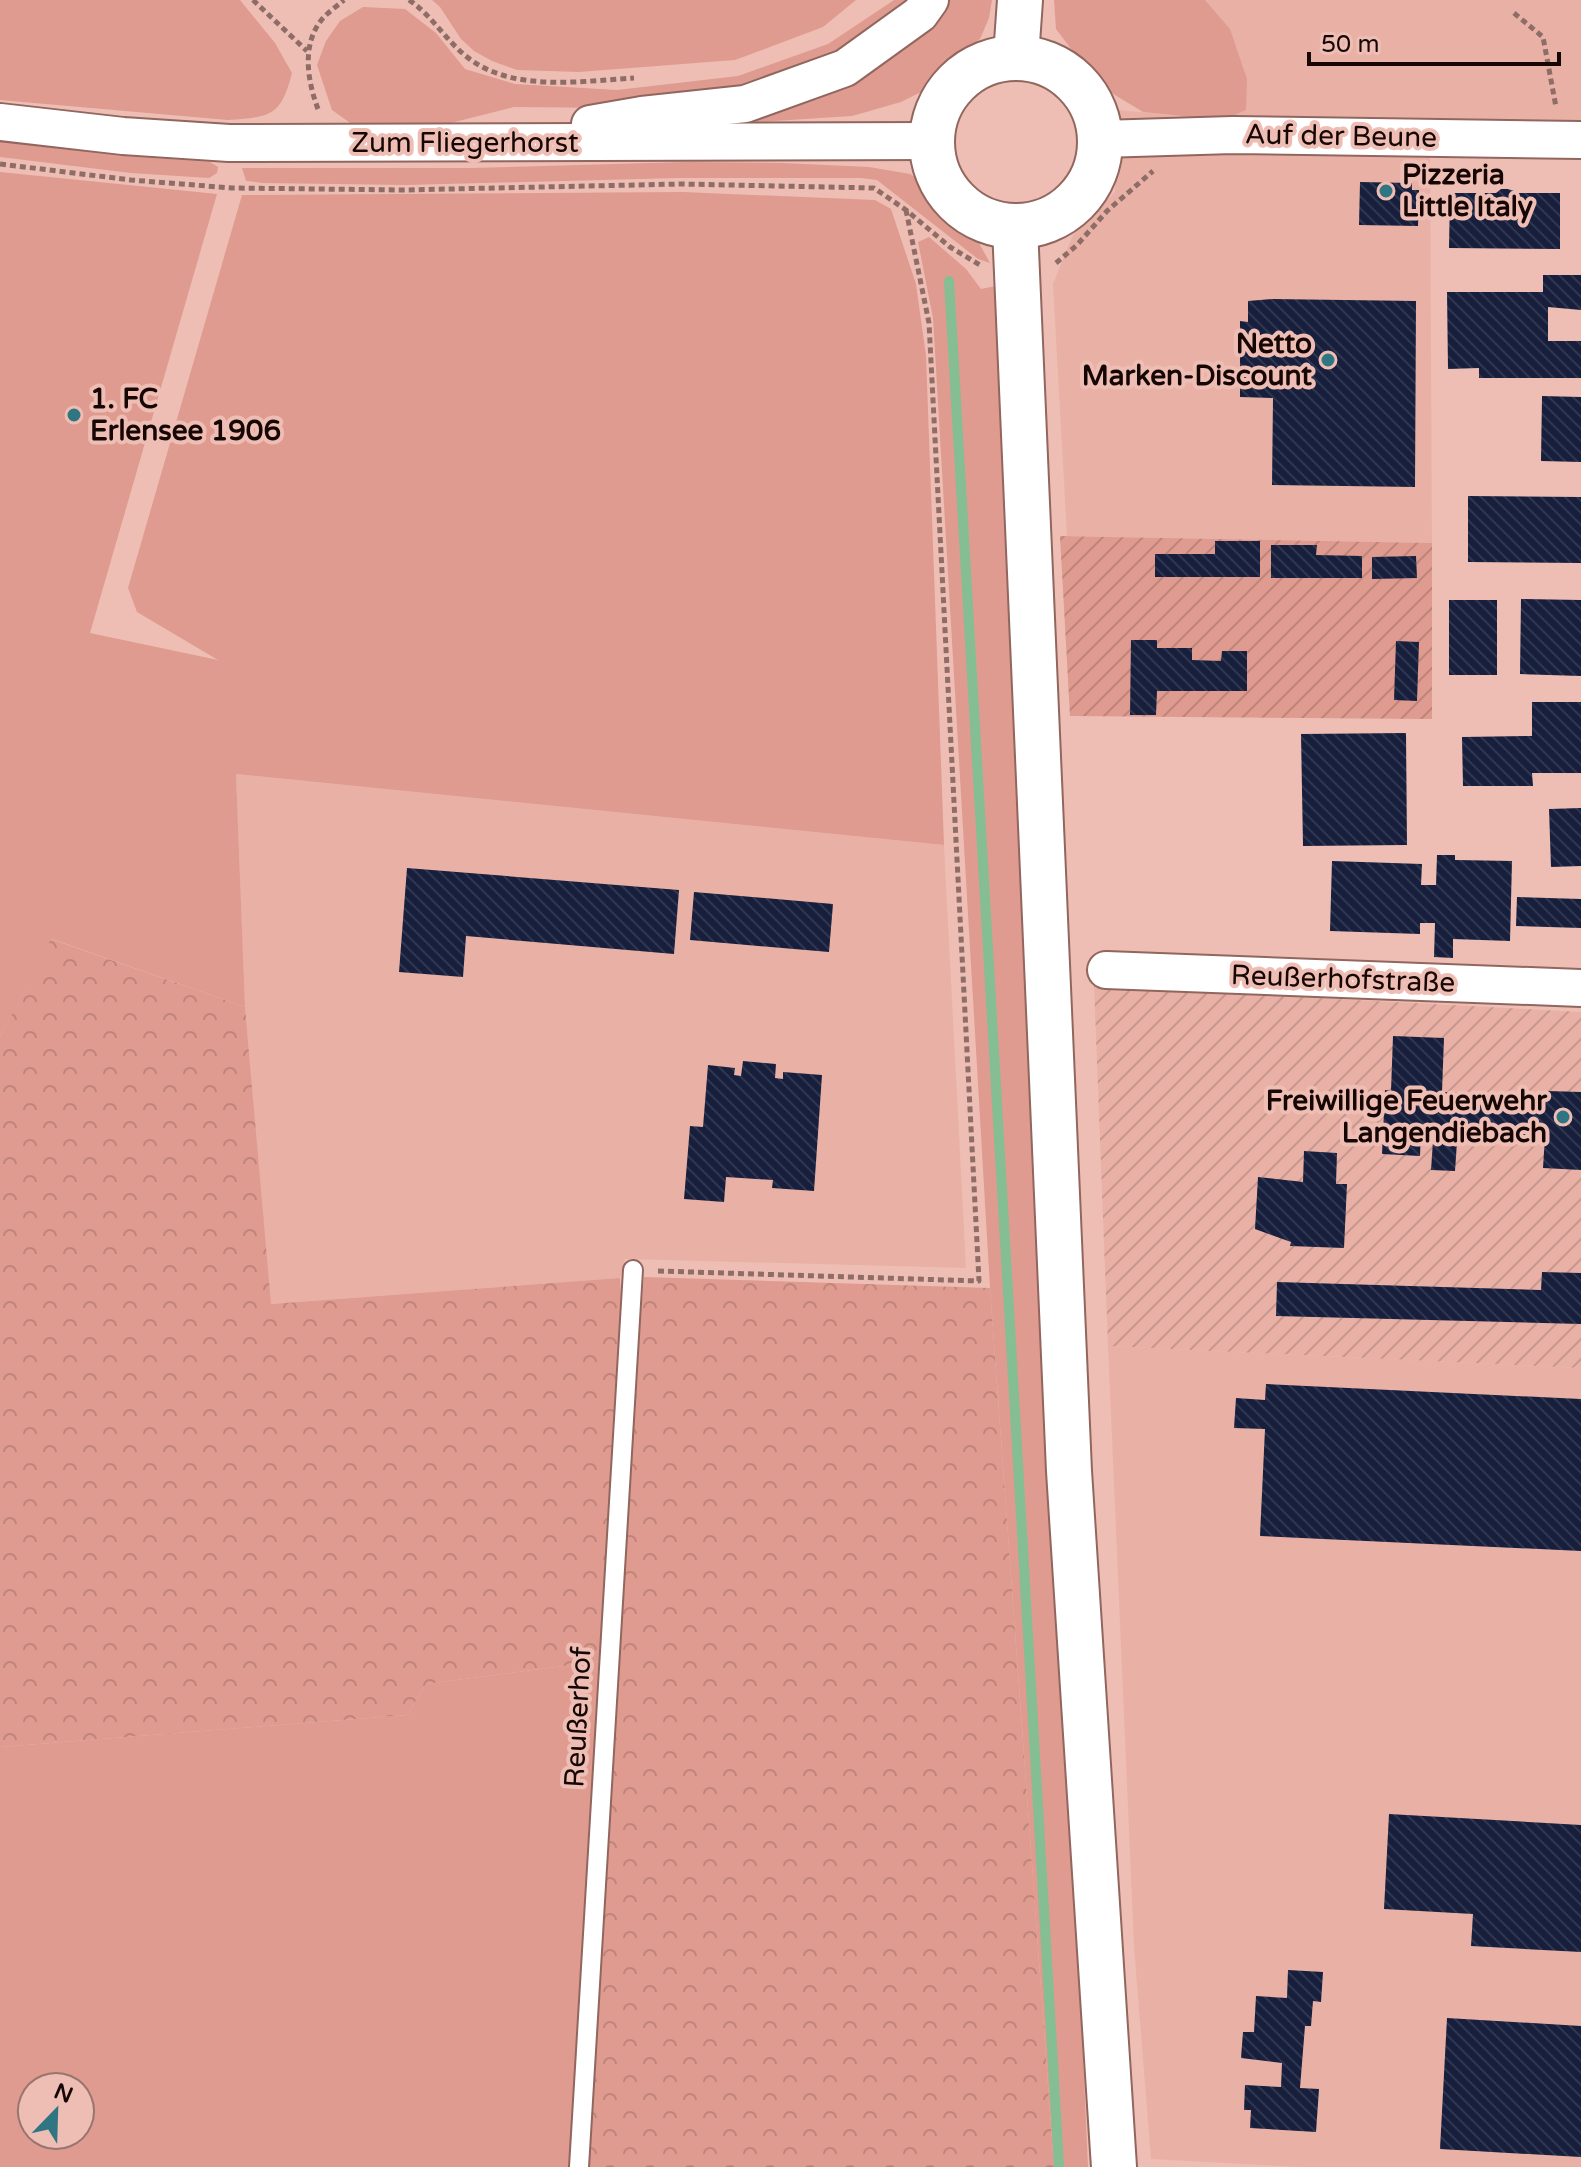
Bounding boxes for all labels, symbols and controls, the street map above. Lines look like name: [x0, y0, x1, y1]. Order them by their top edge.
scale bar: [1309, 16, 1559, 66]
text: 50 m: [1321, 30, 1379, 59]
street label: Auf der Beune: [1245, 117, 1437, 155]
street label: Zum Fliegerhorst: [351, 126, 579, 160]
place label: Pizzeria Little Italy: [1402, 158, 1533, 224]
marker: Pizzeria Little Italy: [1377, 182, 1395, 200]
place label: Netto Marken-Discount: [1082, 327, 1312, 393]
marker: Netto Marken-Discount: [1319, 351, 1337, 369]
place label: 1. FC Erlensee 1906: [90, 382, 281, 448]
marker: 1. FC Erlensee 1906: [65, 406, 83, 424]
street label: Reußerhofstraße: [1230, 958, 1456, 1000]
place label: Freiwillige Feuerwehr Langendiebach: [1266, 1084, 1548, 1150]
marker: Freiwillige Feuerwehr Langendiebach: [1554, 1108, 1572, 1126]
street label: Reußerhof: [557, 1645, 599, 1788]
north arrow: [16, 2071, 96, 2151]
text: N: [50, 2078, 77, 2109]

